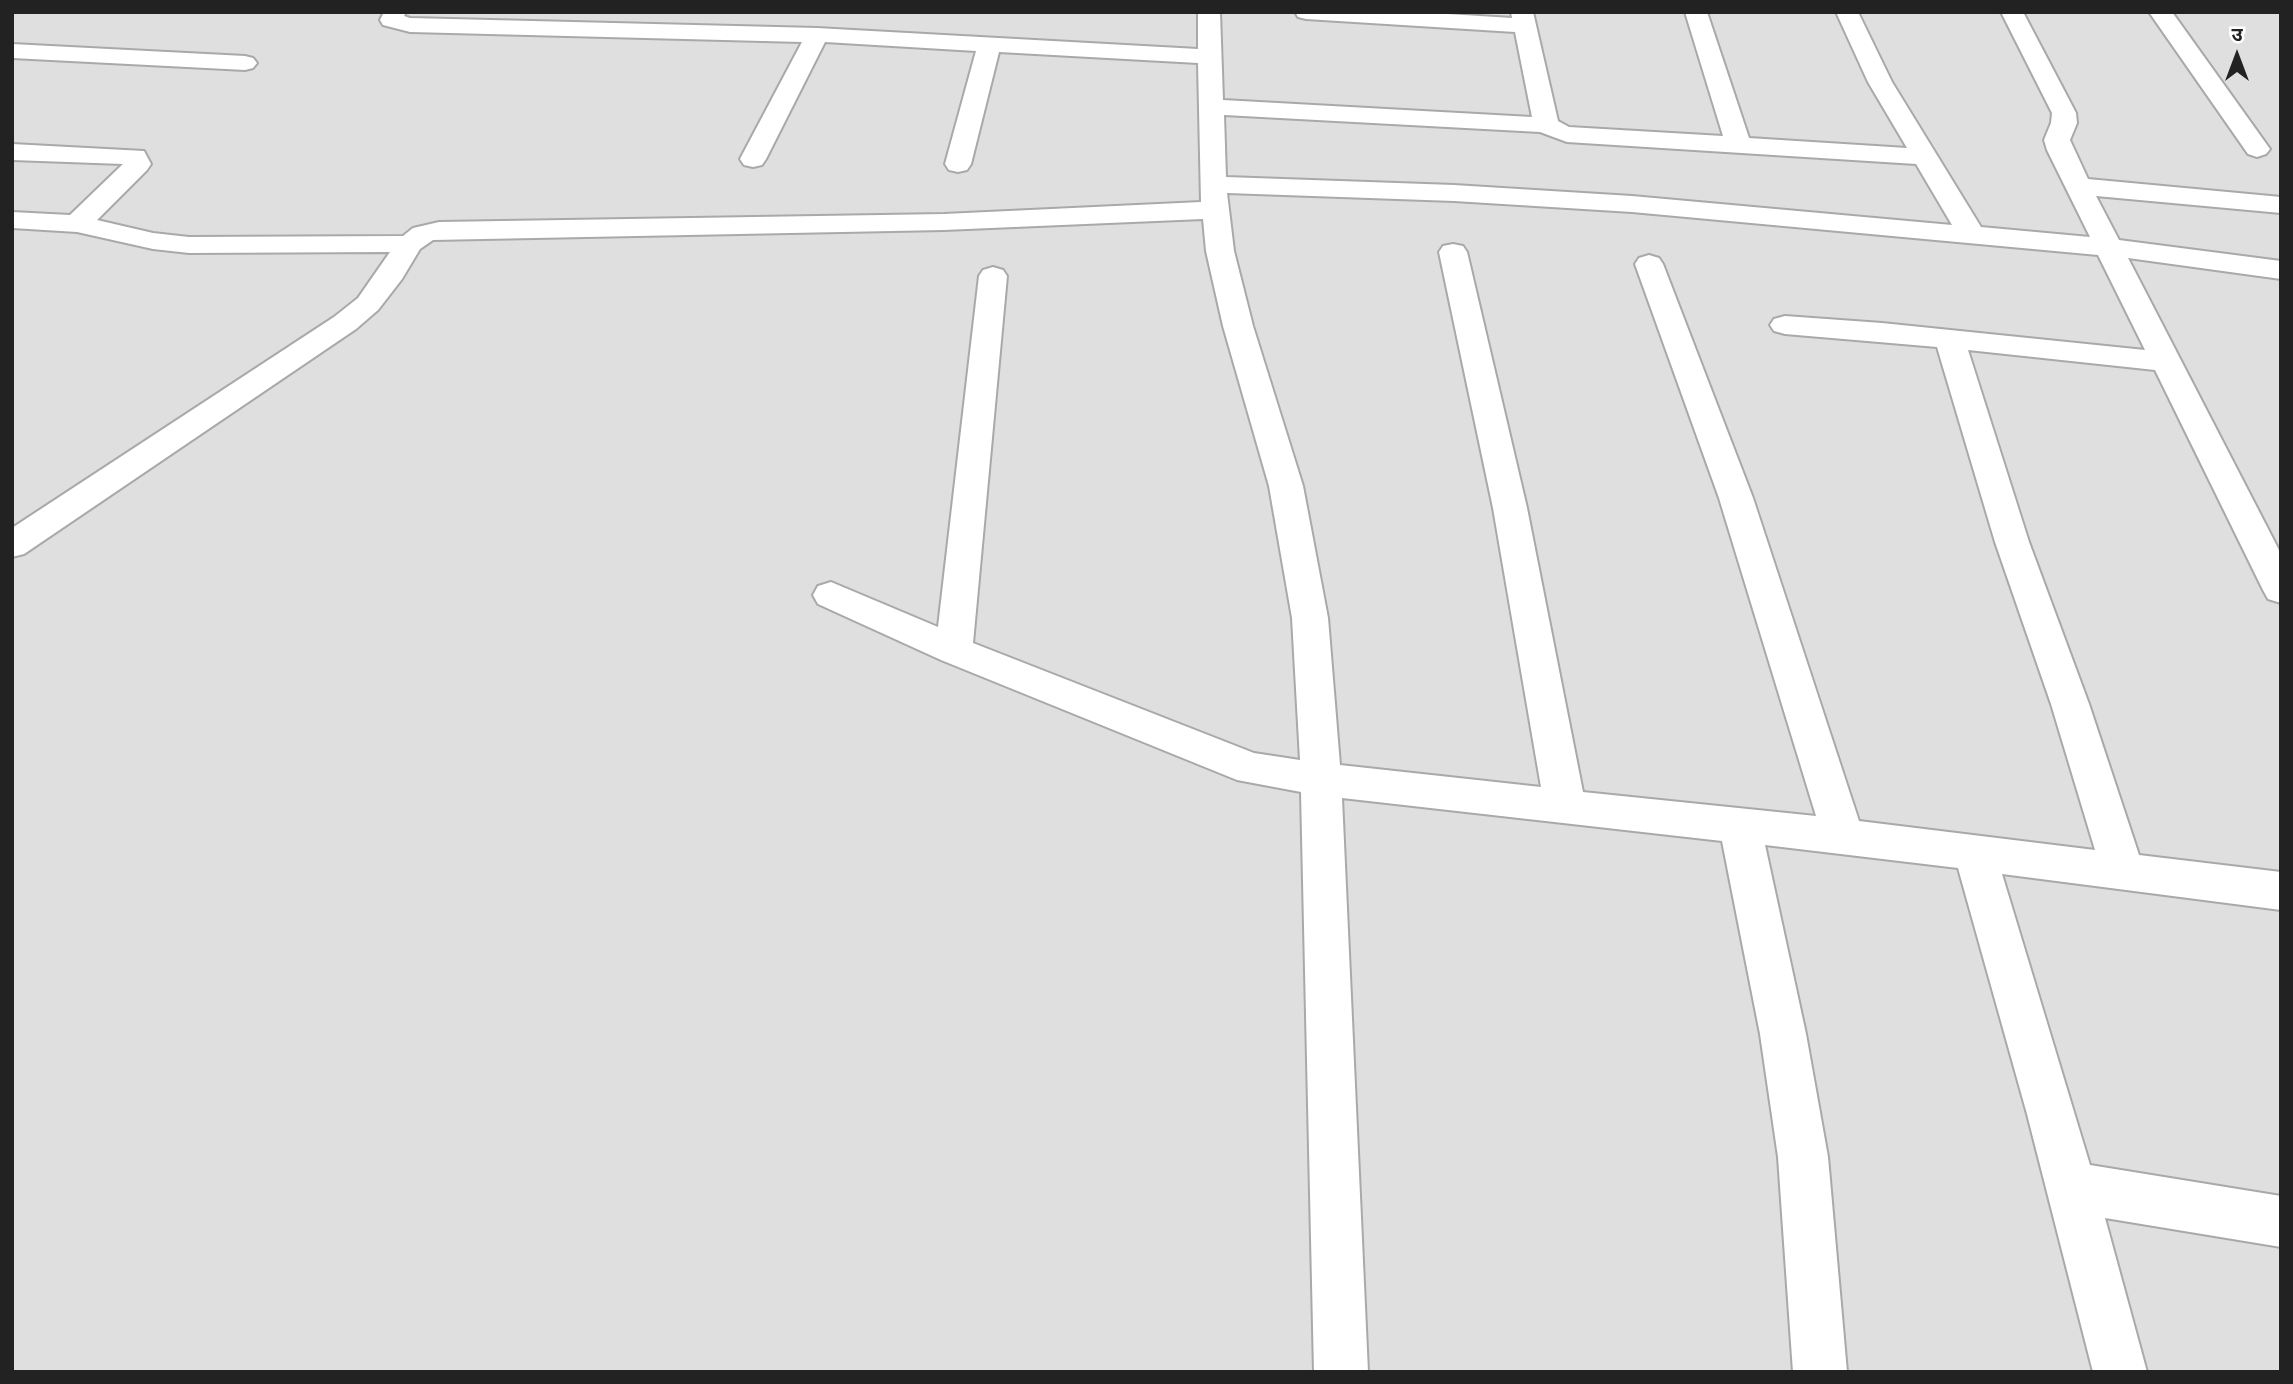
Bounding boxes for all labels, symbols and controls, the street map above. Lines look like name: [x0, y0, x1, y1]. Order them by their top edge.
north arrow: [2202, 21, 2272, 91]
text: उ: [2231, 21, 2243, 48]

